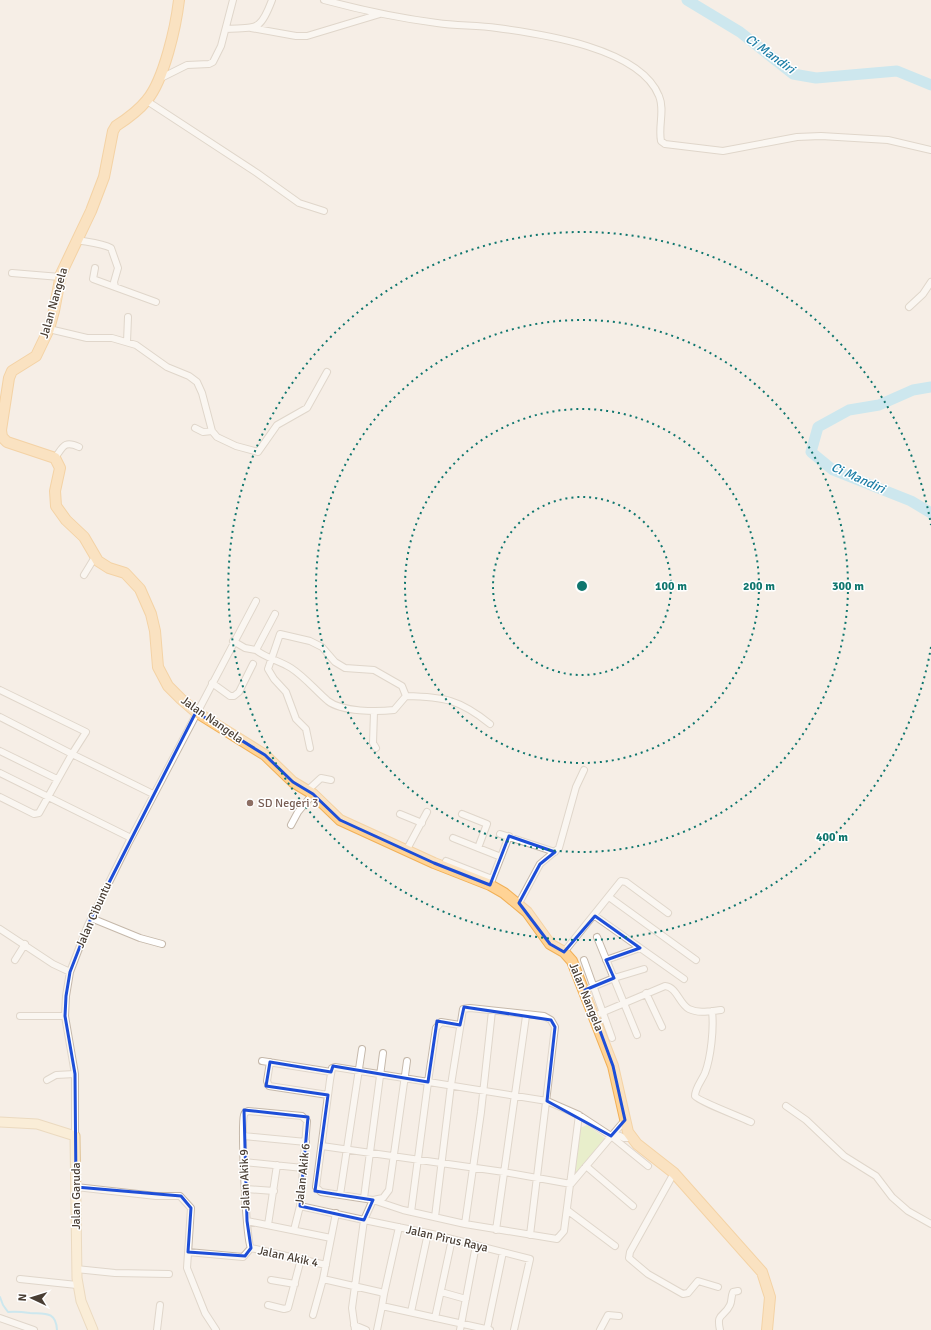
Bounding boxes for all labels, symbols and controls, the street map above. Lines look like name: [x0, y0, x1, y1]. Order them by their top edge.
water label: Ci Mandiri: [742, 31, 799, 78]
street label: Jalan Nangela: [37, 266, 71, 340]
water label: Ci Mandiri: [829, 459, 889, 498]
centre of rings: [575, 579, 589, 593]
text: 100 m: [655, 579, 687, 594]
text: 200 m: [743, 579, 775, 594]
text: 300 m: [832, 579, 864, 594]
street label: Jalan Nangela: [178, 693, 246, 747]
place label: SD Negeri 3: [258, 796, 319, 811]
marker: SD Negeri 3: [245, 798, 255, 808]
text: 400 m: [816, 830, 848, 845]
street label: Jalan Cibuntu: [73, 880, 115, 950]
street label: Jalan Nangela: [565, 960, 607, 1034]
street label: Jalan Akik 6: [292, 1143, 314, 1205]
street label: Jalan Akik 9: [236, 1149, 254, 1211]
street label: Jalan Garuda: [69, 1162, 84, 1230]
street label: Jalan Pirus Raya: [405, 1222, 489, 1256]
street label: Jalan Akik 4: [256, 1243, 320, 1271]
north arrow: [12, 1278, 52, 1318]
text: N: [16, 1293, 29, 1302]

